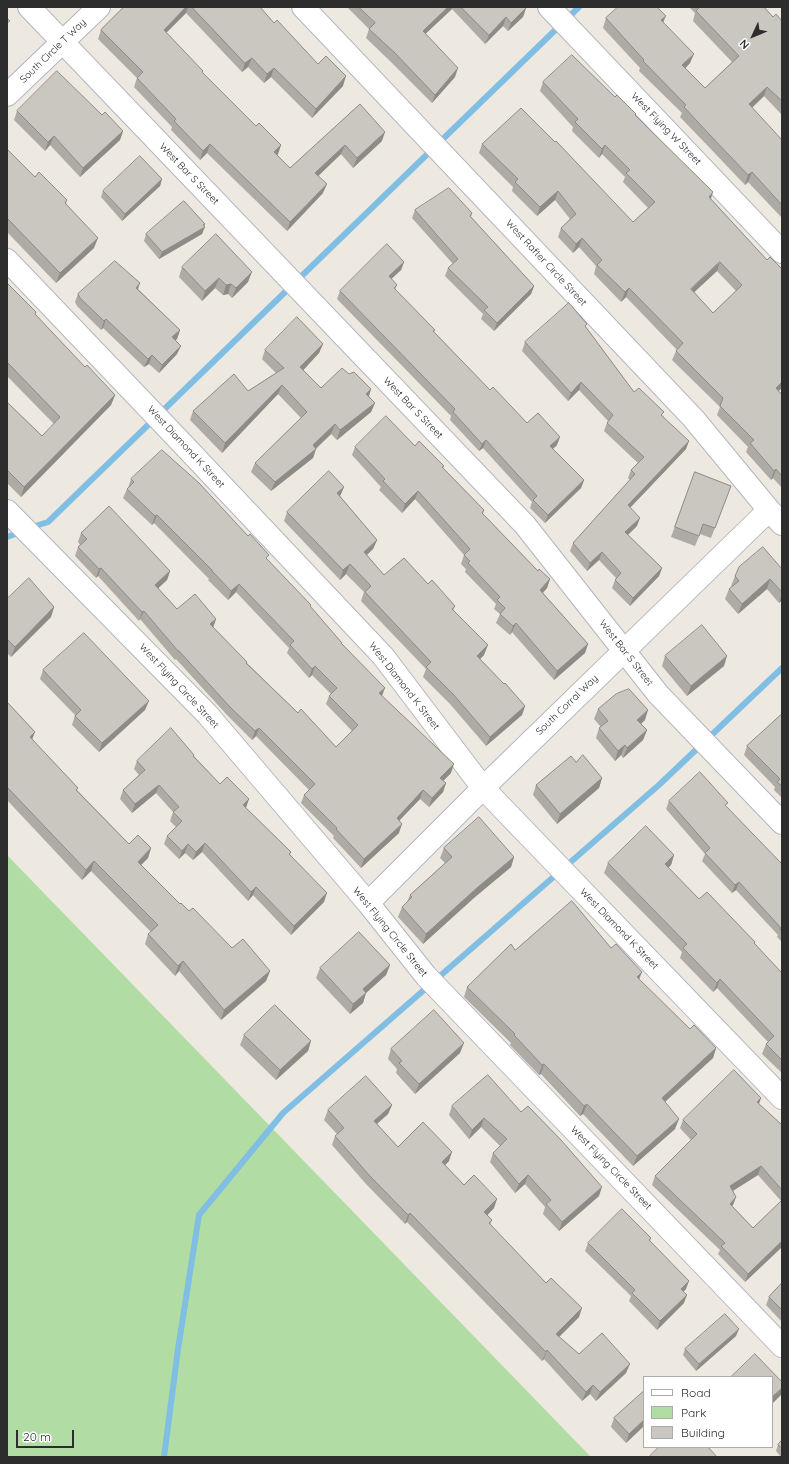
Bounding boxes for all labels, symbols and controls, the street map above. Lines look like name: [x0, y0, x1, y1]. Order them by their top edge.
street label: South Circle T Way: [17, 16, 89, 86]
north arrow: [733, 16, 773, 56]
text: N: [737, 37, 752, 52]
street label: West Flying W Street: [628, 90, 704, 168]
street label: West Bar S Street: [157, 141, 221, 207]
street label: West Rafter Circle Street: [503, 217, 589, 309]
street label: West Bar S Street: [381, 375, 445, 441]
street label: West Diamond K Street: [145, 403, 227, 491]
street label: West Bar S Street: [596, 617, 656, 689]
street label: West Diamond K Street: [366, 640, 442, 732]
street label: West Flying Circle Street: [137, 641, 221, 731]
street label: South Corral Way: [533, 672, 601, 738]
street label: West Flying Circle Street: [350, 885, 430, 979]
street label: West Diamond K Street: [577, 886, 661, 972]
street label: West Flying Circle Street: [568, 1124, 654, 1212]
legend: [643, 1376, 773, 1448]
text: Road: [681, 1385, 711, 1400]
text: Park: [681, 1405, 706, 1420]
scale bar: [18, 1422, 76, 1448]
text: Building: [681, 1425, 725, 1440]
text: 20 m: [23, 1429, 51, 1444]

